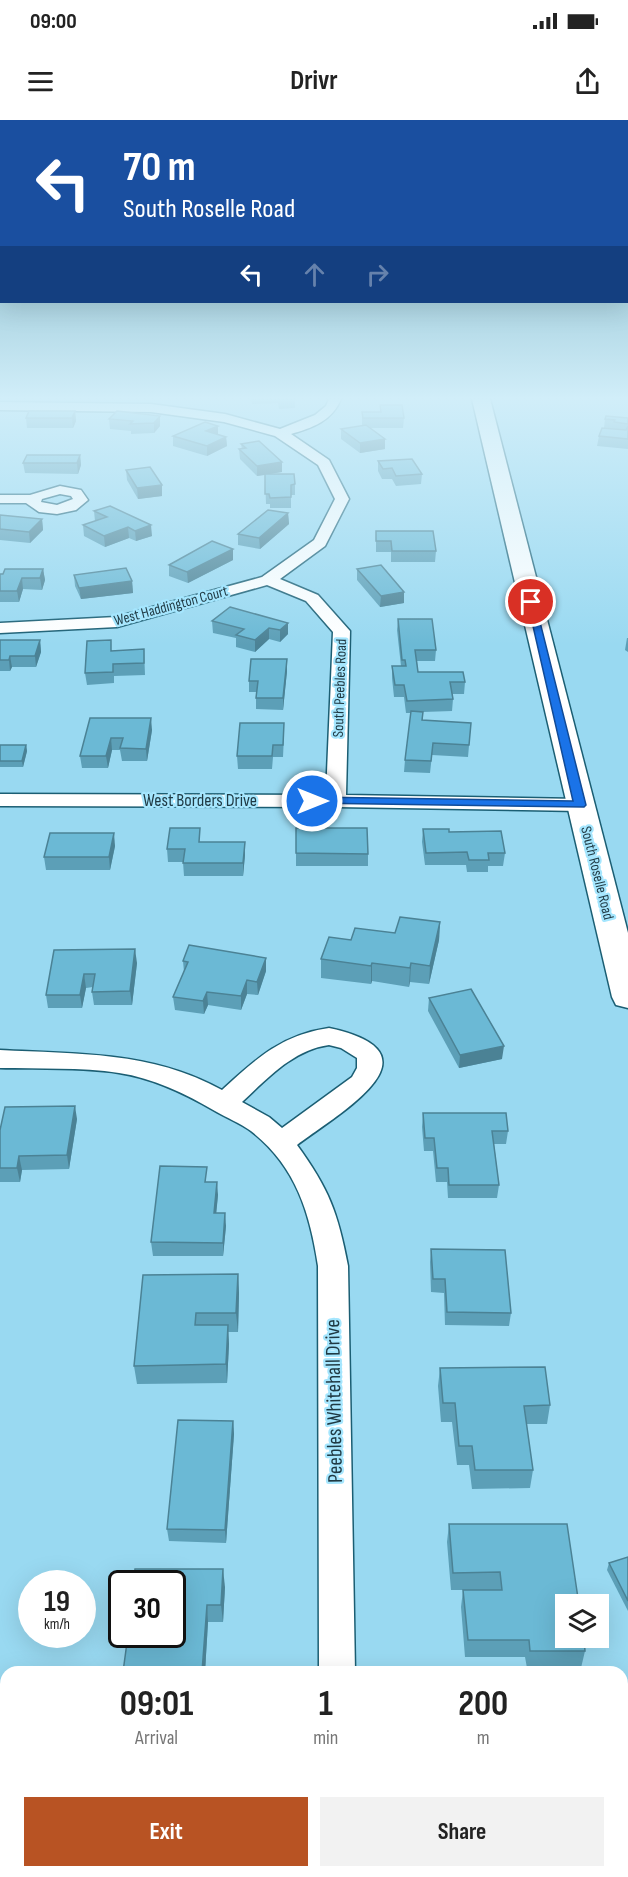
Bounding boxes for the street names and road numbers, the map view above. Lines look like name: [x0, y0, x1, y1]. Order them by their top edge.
street label: West Haddington Court: [112, 582, 230, 630]
street label: South Peebles Road: [329, 638, 351, 738]
street label: West Borders Drive: [143, 790, 257, 811]
street label: South Roselle Road: [576, 824, 618, 922]
street label: Peebles Whitehall Drive: [320, 1319, 348, 1483]

